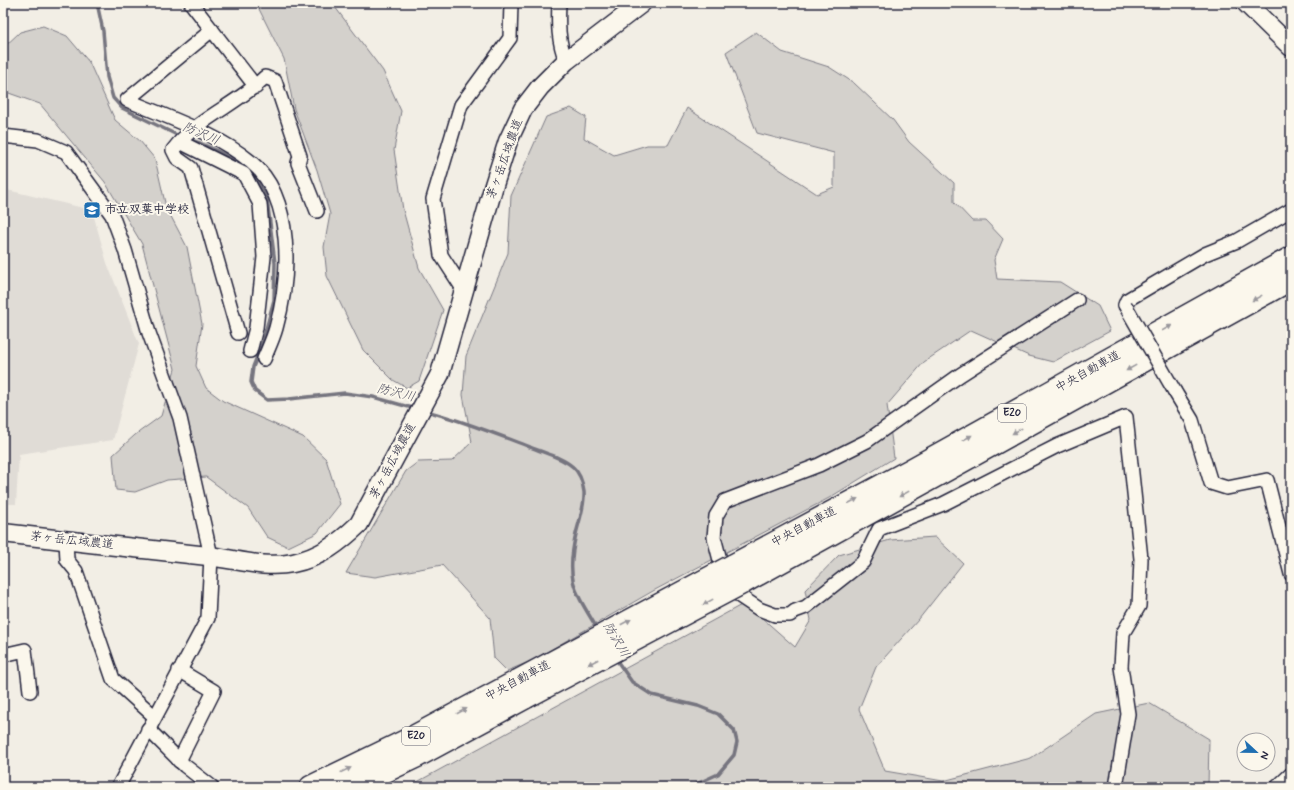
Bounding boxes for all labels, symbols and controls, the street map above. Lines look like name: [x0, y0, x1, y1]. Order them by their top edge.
street label: 茅ヶ岳広域農道: [483, 117, 527, 201]
water label: 防沢川: [180, 119, 222, 149]
school or university icon: 市立双葉中学校: [82, 200, 102, 220]
place label: 市立双葉中学校: [105, 202, 189, 218]
one-way arrow: [1251, 295, 1263, 302]
one-way arrow: [1161, 325, 1172, 331]
street label: 中央自動車道: [1053, 348, 1123, 396]
one-way arrow: [1125, 365, 1137, 372]
water label: 防沢川: [375, 380, 417, 406]
road number: E20: [998, 404, 1026, 422]
street label: 茅ヶ岳広域農道: [366, 420, 420, 502]
one-way arrow: [1011, 428, 1023, 435]
one-way arrow: [961, 435, 973, 442]
one-way arrow: [898, 491, 909, 498]
one-way arrow: [847, 497, 859, 504]
street label: 中央自動車道: [768, 503, 840, 551]
street label: 茅ヶ岳広域農道: [29, 529, 115, 553]
one-way arrow: [702, 598, 714, 605]
water label: 防沢川: [599, 619, 633, 661]
one-way arrow: [620, 619, 632, 626]
street label: 中央自動車道: [482, 657, 554, 705]
one-way arrow: [587, 659, 599, 665]
one-way arrow: [456, 708, 468, 714]
road number: E20: [402, 727, 430, 745]
north arrow: [1236, 732, 1276, 772]
text: N: [1256, 749, 1272, 761]
one-way arrow: [341, 767, 352, 773]

